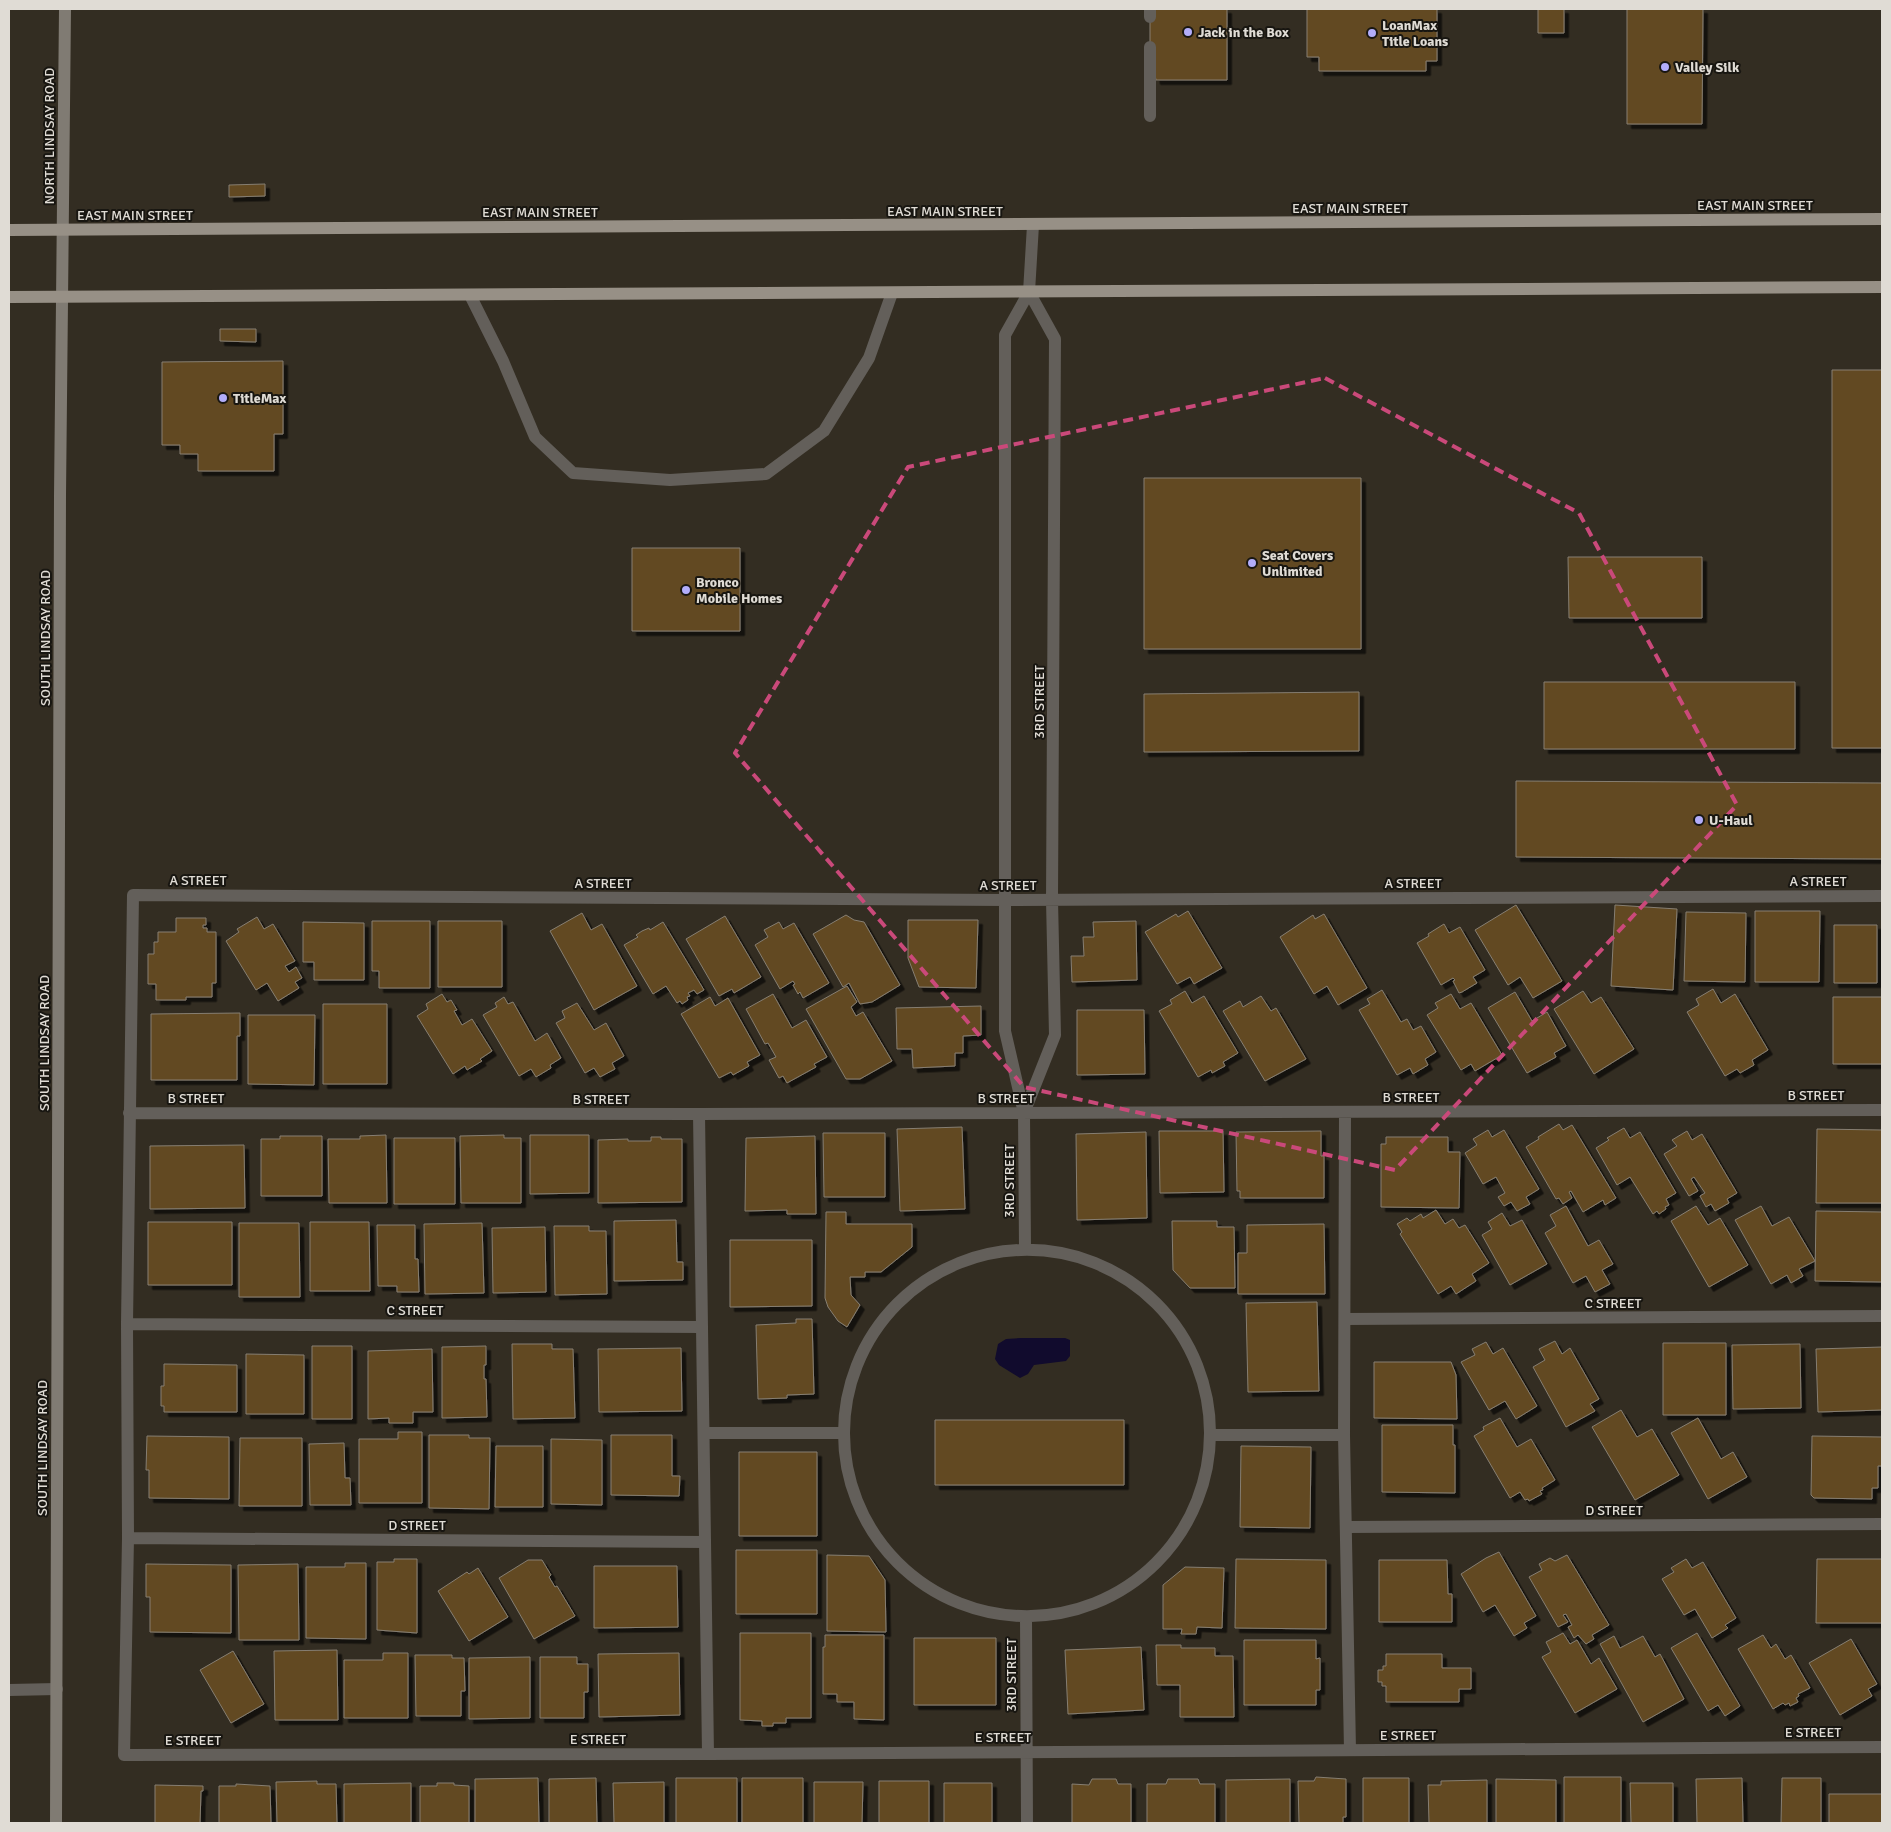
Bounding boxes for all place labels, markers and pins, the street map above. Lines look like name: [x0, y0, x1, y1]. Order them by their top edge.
place label: LoanMax Title Loans: [1382, 17, 1448, 50]
place label: Jack in the Box: [1198, 24, 1289, 41]
marker: Jack in the Box: [1182, 26, 1194, 38]
marker: LoanMax Title Loans: [1366, 27, 1378, 39]
place label: Valley Silk: [1675, 59, 1740, 76]
marker: Valley Silk: [1659, 61, 1671, 73]
place label: TitleMax: [233, 390, 287, 407]
marker: TitleMax: [217, 392, 229, 404]
place label: Seat Covers Unlimited: [1262, 547, 1333, 580]
marker: Seat Covers Unlimited: [1246, 557, 1258, 569]
place label: Bronco Mobile Homes: [696, 574, 782, 607]
marker: Bronco Mobile Homes: [680, 584, 692, 596]
place label: U-Haul: [1709, 812, 1753, 829]
marker: U-Haul: [1693, 814, 1705, 826]

